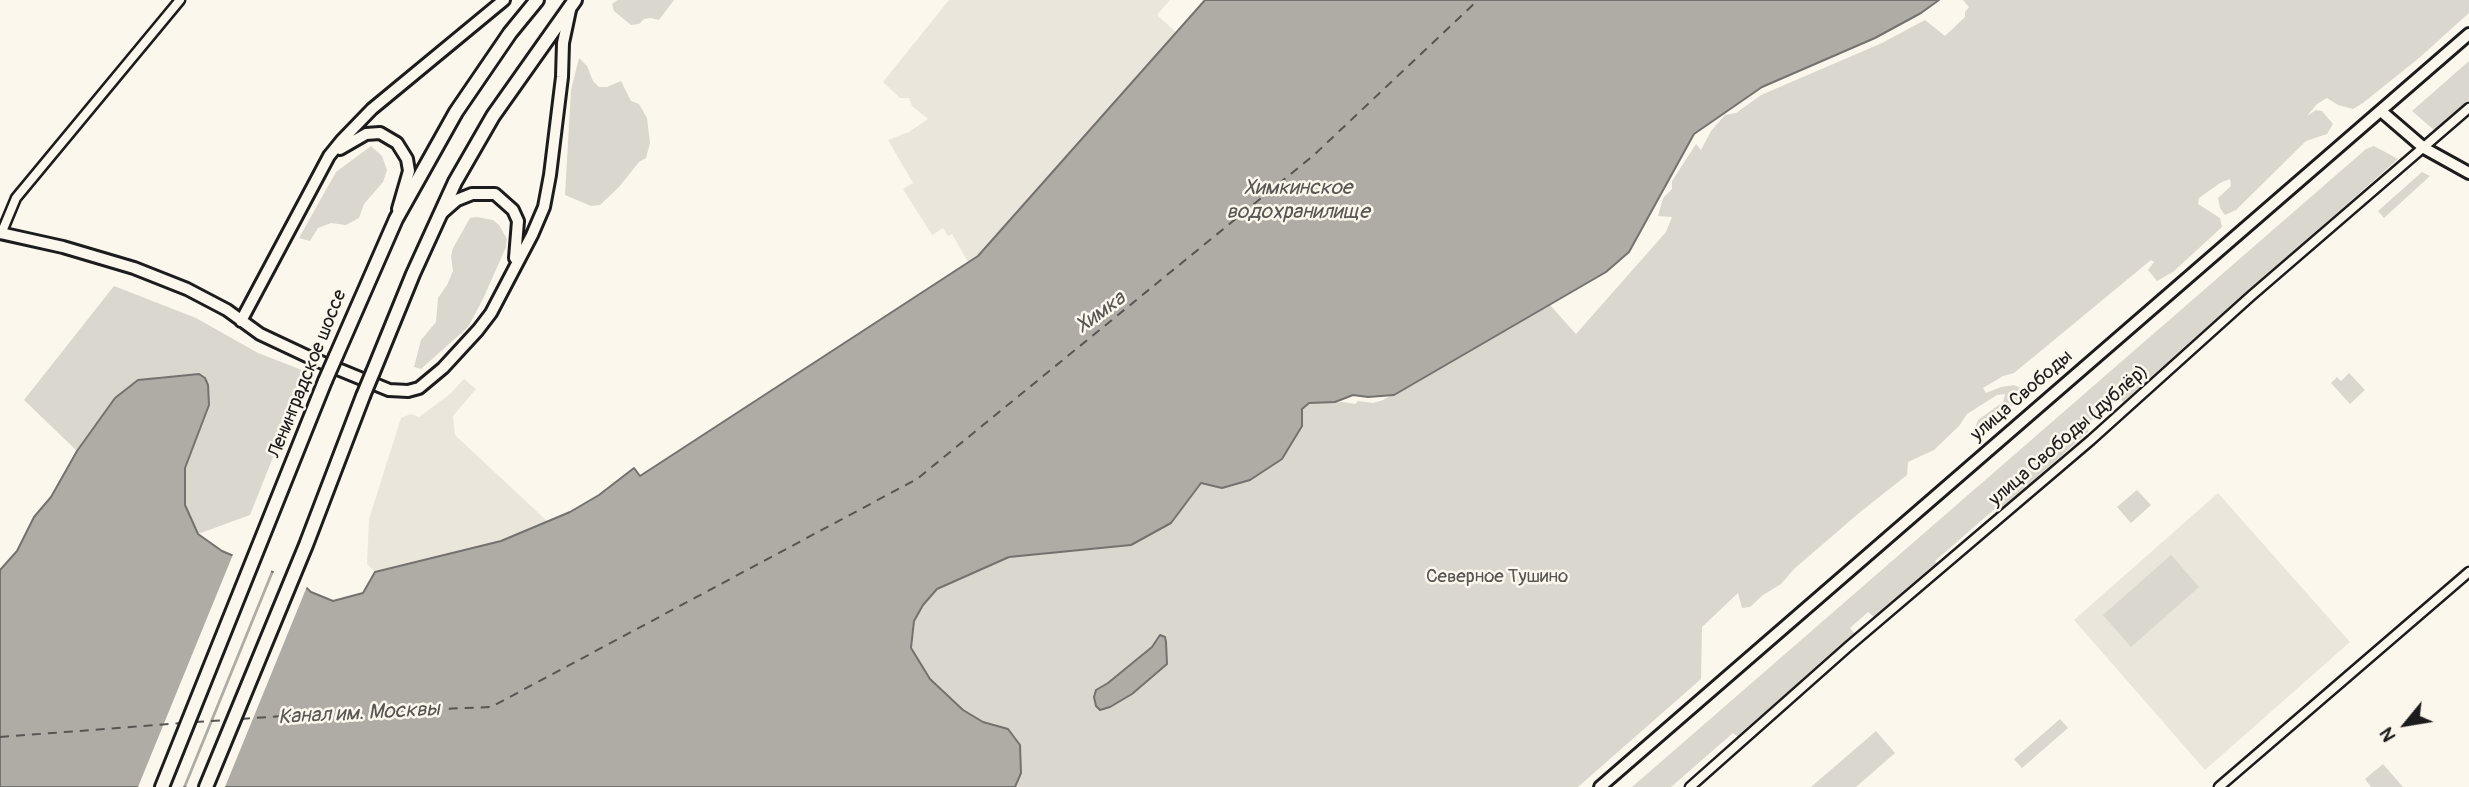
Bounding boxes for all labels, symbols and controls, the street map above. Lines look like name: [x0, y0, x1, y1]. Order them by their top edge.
water label: Химкинское водохранилище: [1226, 176, 1370, 226]
street label: Ленинградское шоссе: [264, 287, 352, 461]
water label: Химка: [1071, 287, 1131, 339]
street label: улица Свободы: [1966, 346, 2078, 446]
street label: улица Свободы (дублёр): [1985, 361, 2153, 511]
park label: Северное Тушино: [1426, 566, 1568, 588]
north arrow: [2371, 689, 2441, 759]
water label: Канал им. Москвы: [278, 697, 440, 731]
text: N: [2374, 723, 2401, 746]

